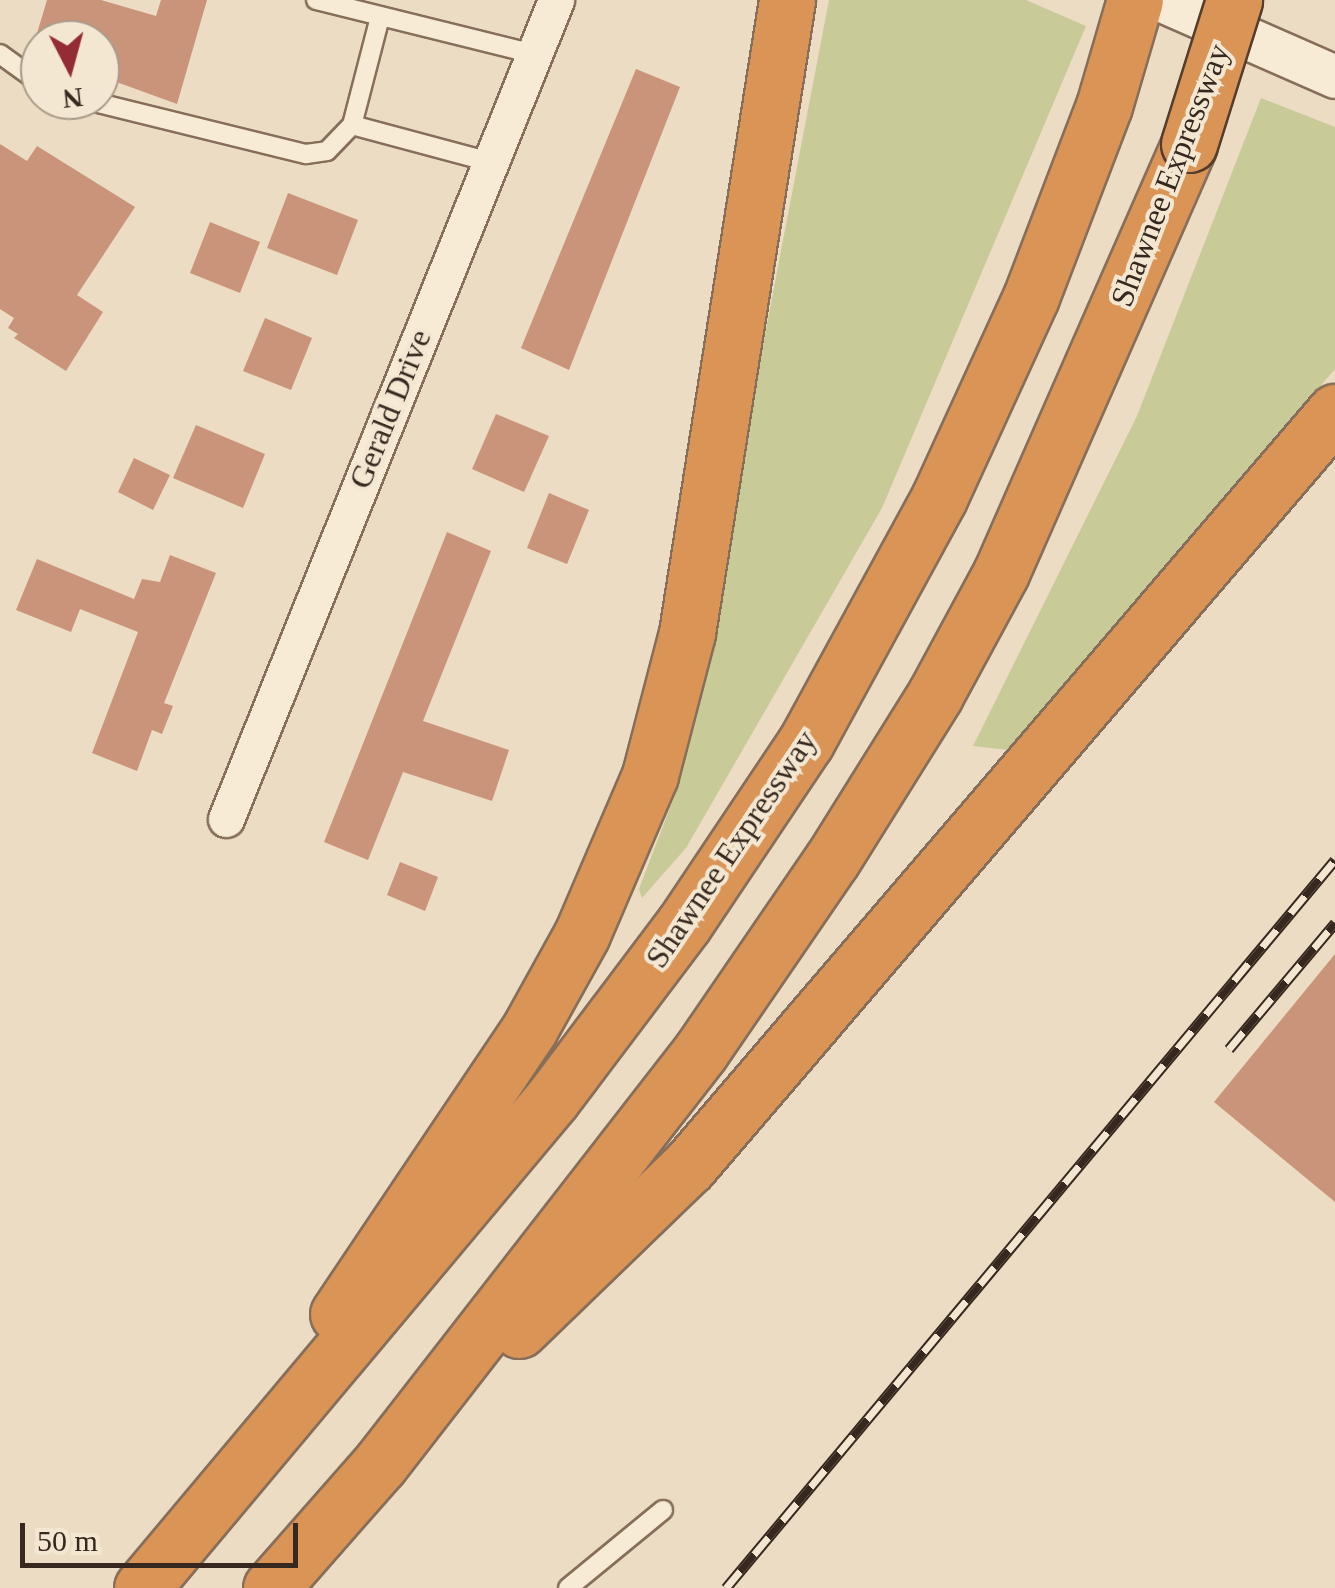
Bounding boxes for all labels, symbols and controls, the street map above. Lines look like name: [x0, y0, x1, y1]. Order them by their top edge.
north arrow: [20, 20, 120, 120]
street label: Shawnee Expressway: [1102, 38, 1238, 312]
text: N: [61, 82, 85, 115]
street label: Gerald Drive: [341, 324, 439, 494]
street label: Shawnee Expressway: [637, 723, 825, 975]
scale bar: [25, 1503, 302, 1565]
text: 50 m: [37, 1524, 98, 1557]

